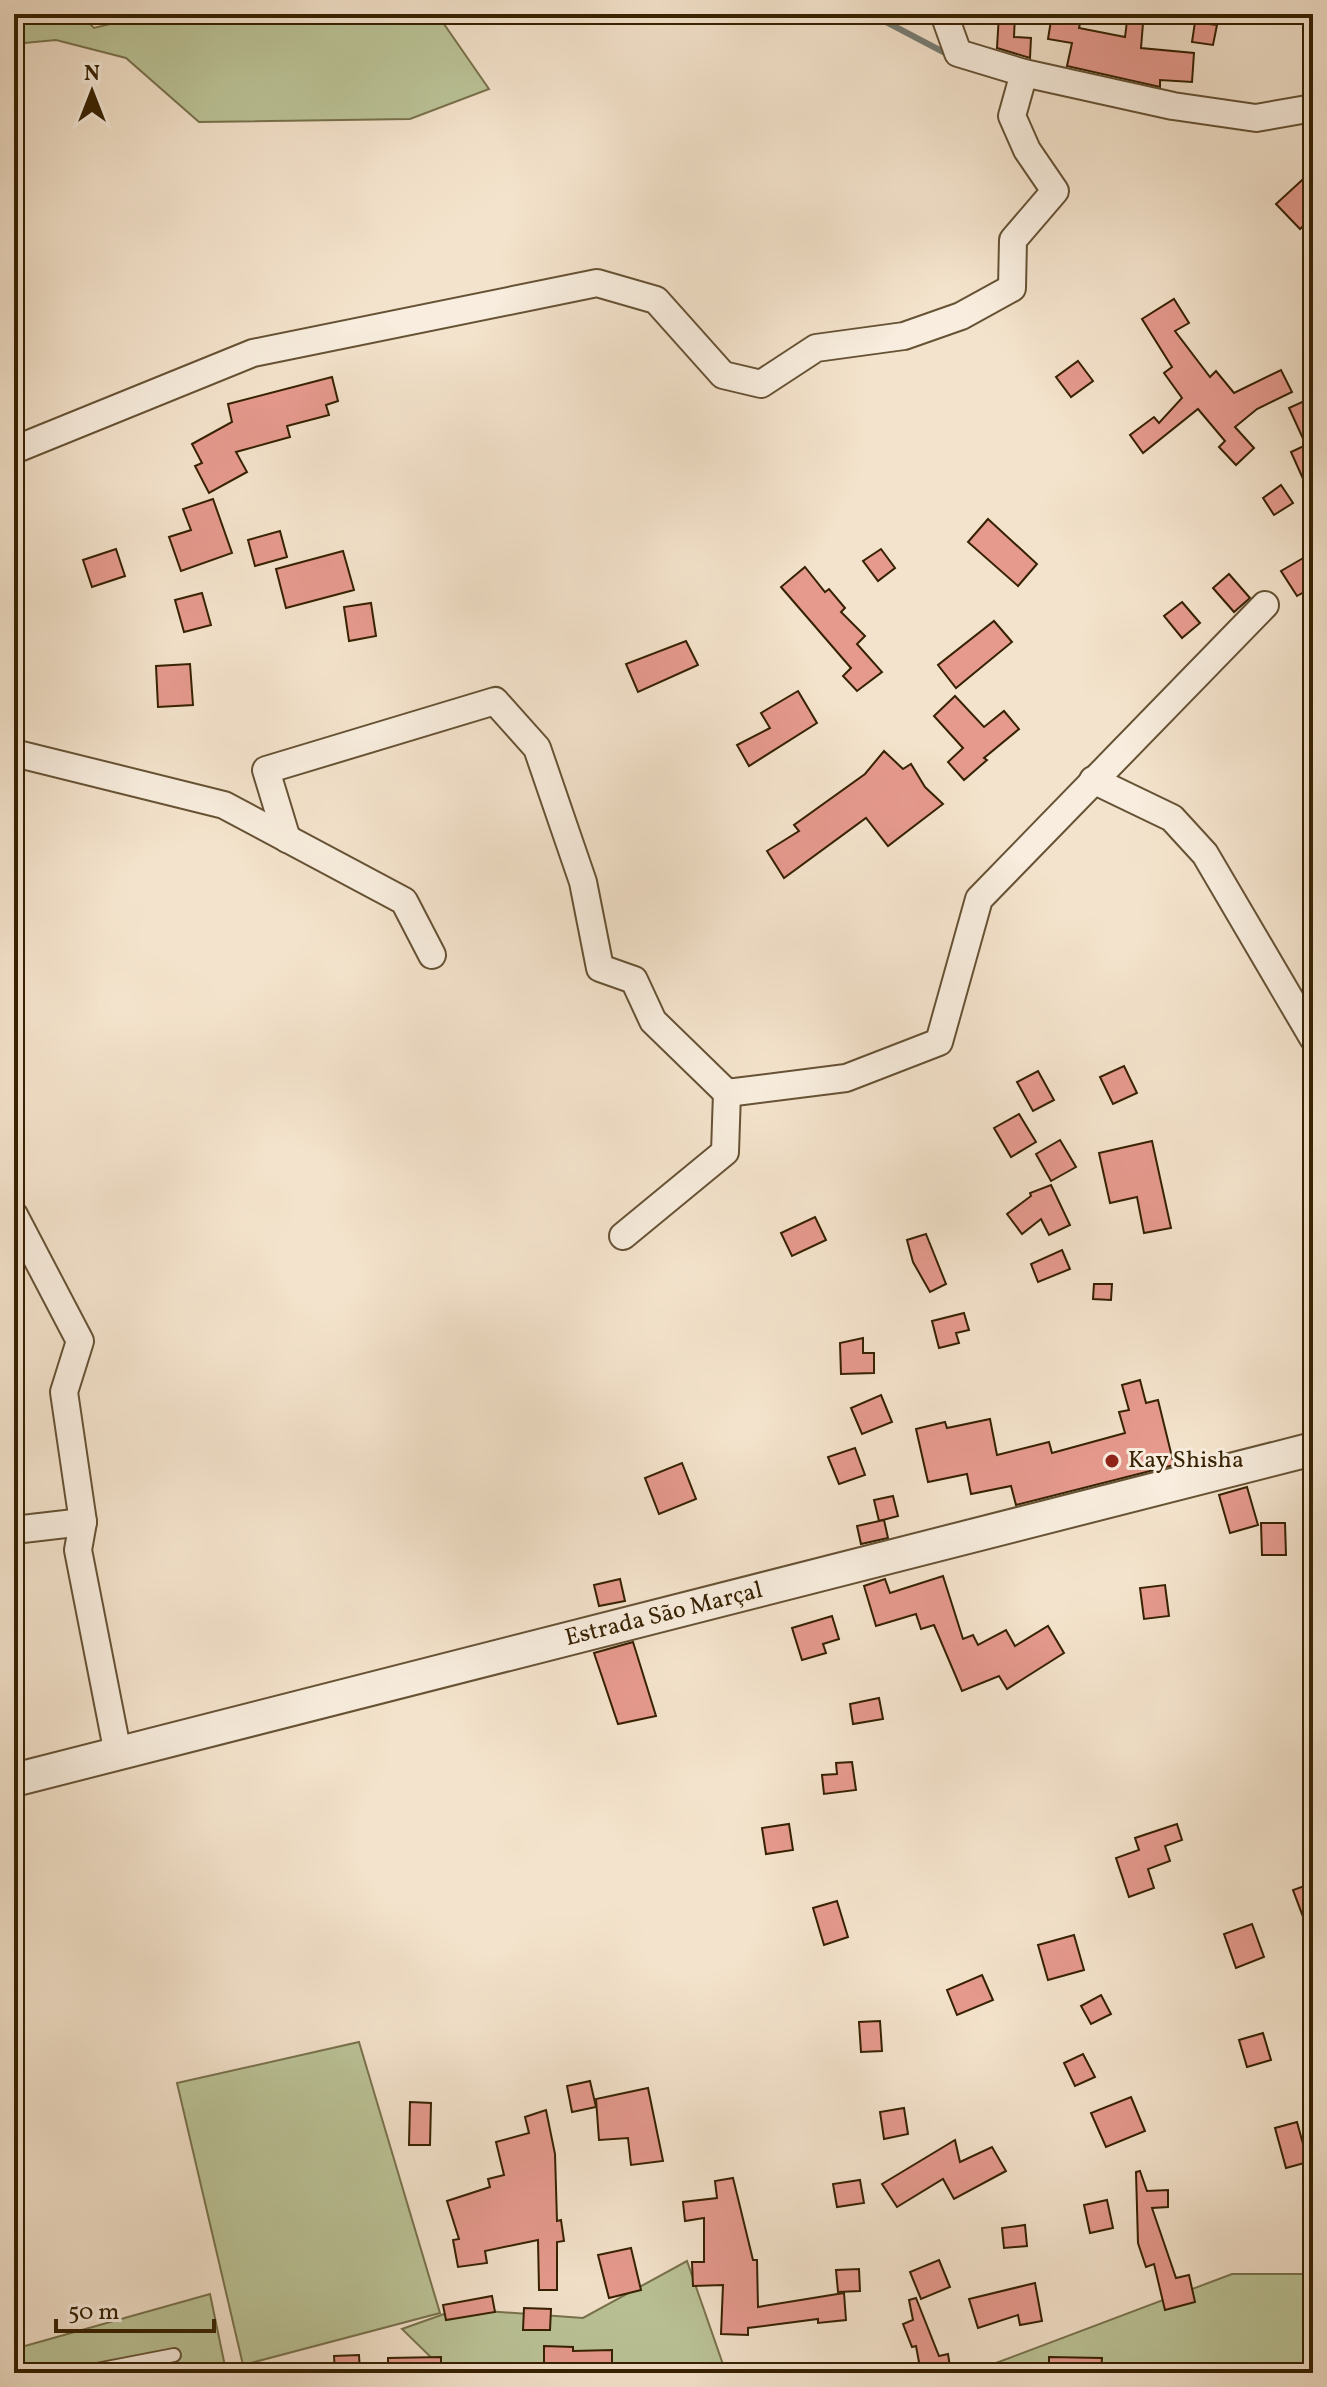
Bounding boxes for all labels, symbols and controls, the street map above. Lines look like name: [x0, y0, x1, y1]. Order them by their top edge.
north arrow: [52, 52, 132, 132]
text: N: [84, 59, 100, 90]
place label: Kay Shisha: [1128, 1444, 1244, 1478]
marker: Kay Shisha: [1103, 1452, 1121, 1470]
street label: Estrada São Marçal: [562, 1574, 766, 1656]
scale bar: [56, 2283, 214, 2333]
text: 50 m: [68, 2296, 120, 2330]

